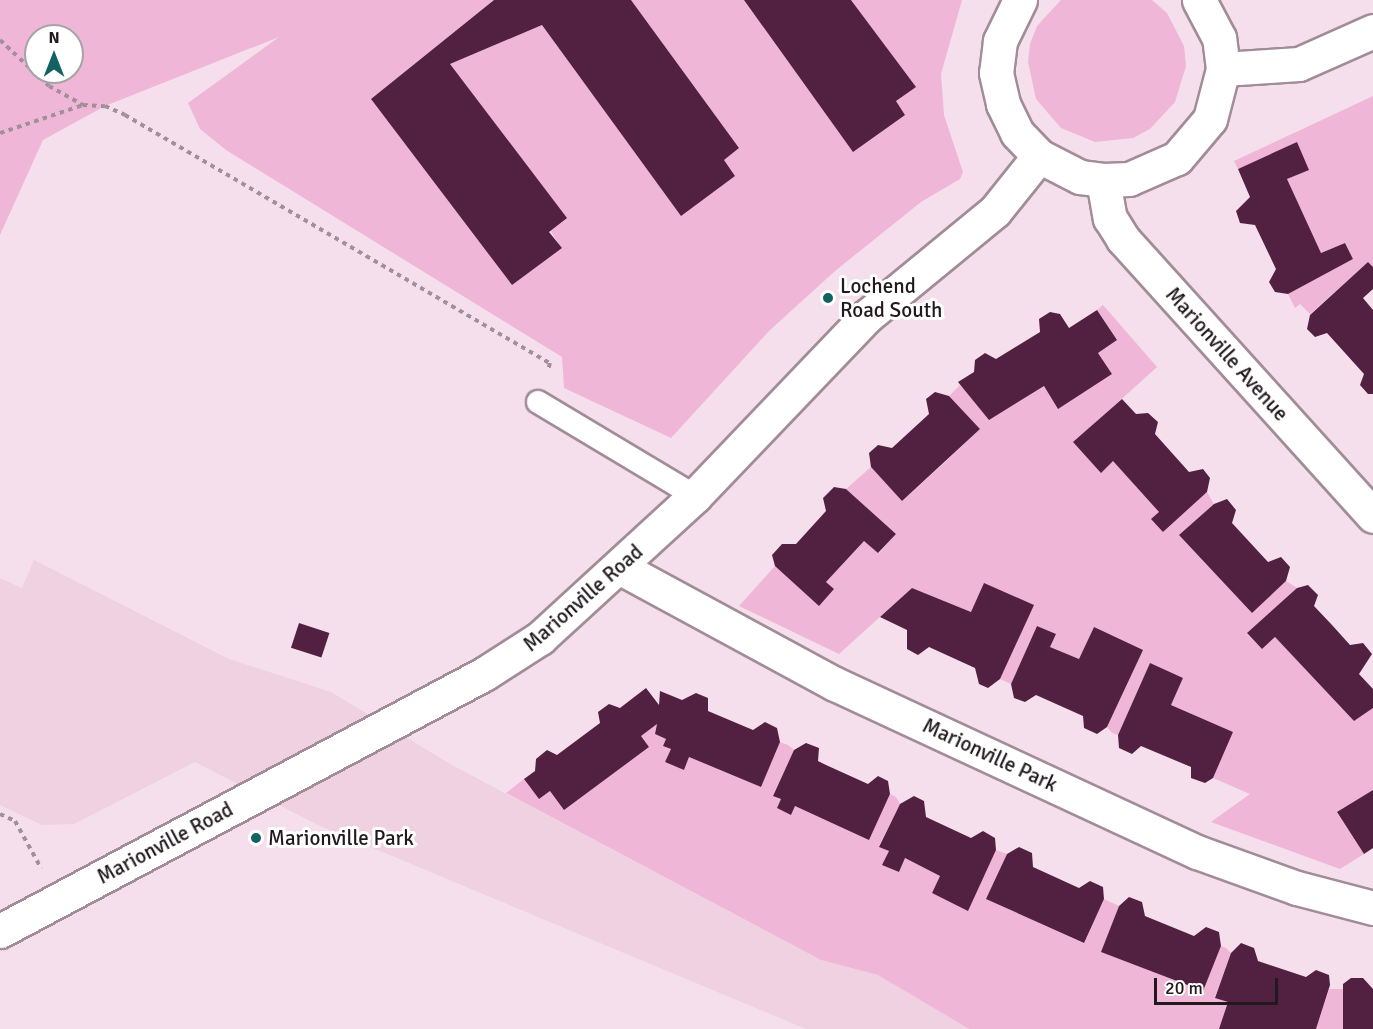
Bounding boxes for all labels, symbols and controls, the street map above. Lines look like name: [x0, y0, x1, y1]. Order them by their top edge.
north arrow: [24, 24, 84, 84]
text: N: [48, 28, 60, 48]
place label: Lochend Road South: [840, 273, 942, 323]
street label: Marionville Avenue: [1160, 282, 1294, 426]
marker: Lochend Road South: [821, 291, 835, 305]
street label: Marionville Road: [518, 539, 648, 657]
street label: Marionville Park: [919, 713, 1061, 797]
street label: Marionville Road: [93, 797, 237, 889]
place label: Marionville Park: [268, 825, 414, 851]
marker: Marionville Park: [249, 831, 263, 845]
scale bar: [1157, 966, 1282, 1004]
text: 20 m: [1165, 977, 1203, 999]

